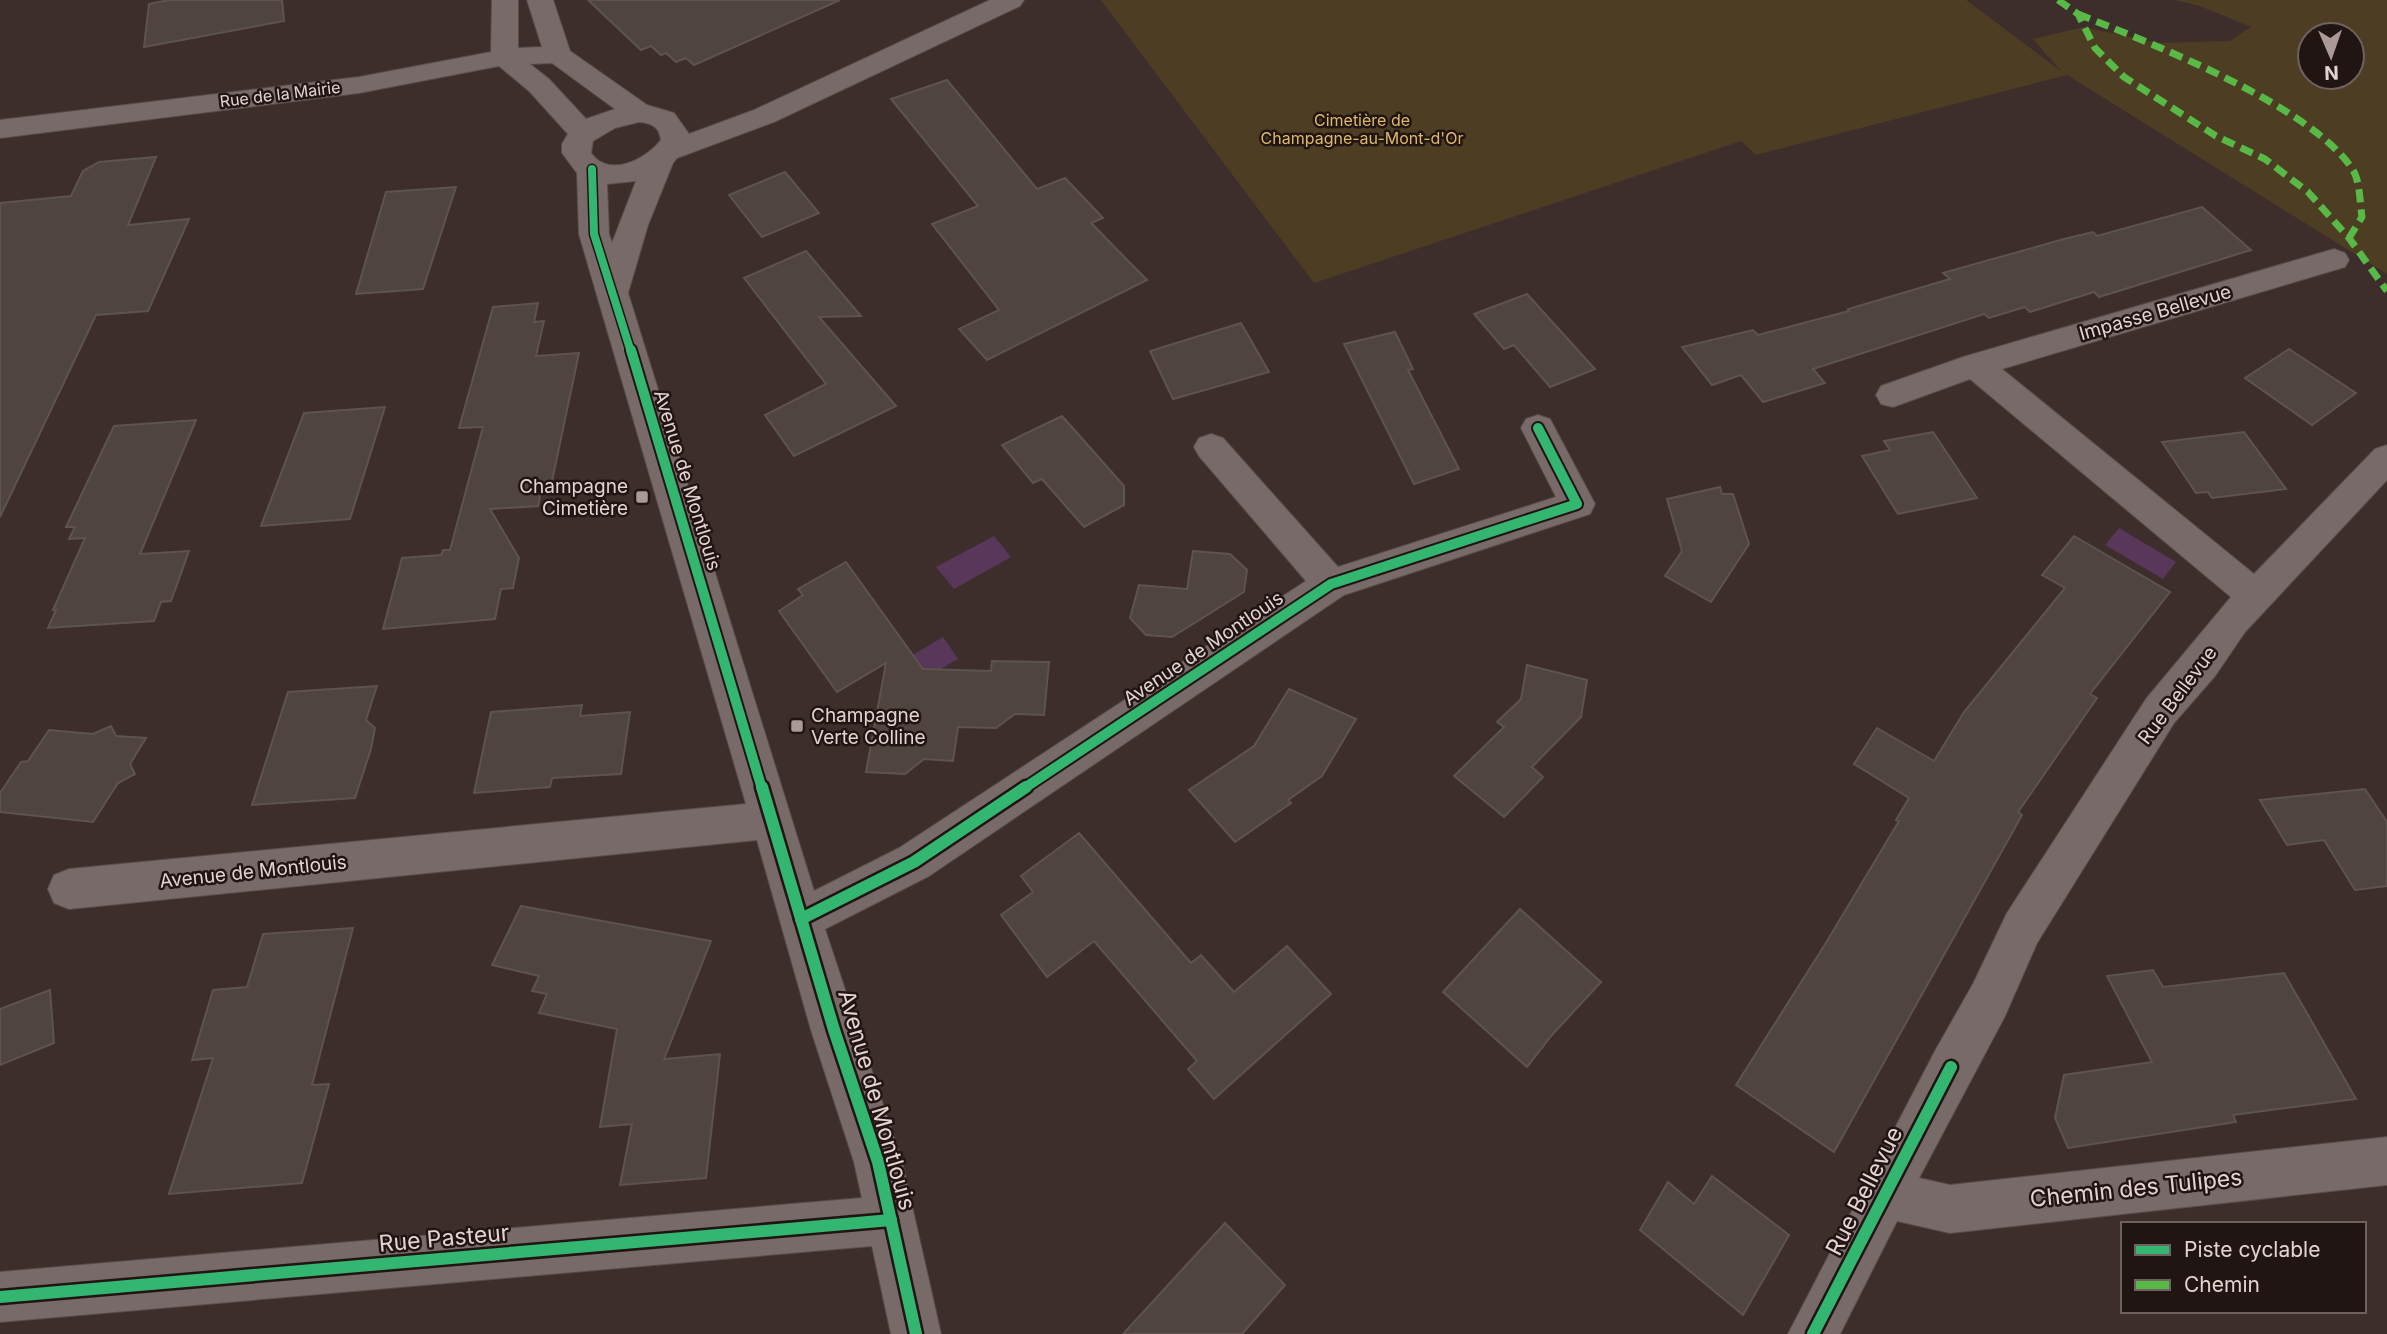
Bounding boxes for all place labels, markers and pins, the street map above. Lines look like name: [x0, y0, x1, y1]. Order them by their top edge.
place label: Champagne Cimetière: [519, 475, 628, 520]
marker: Champagne Cimetière: [634, 489, 650, 505]
place label: Champagne Verte Colline: [811, 704, 926, 749]
marker: Champagne Verte Colline: [789, 718, 805, 734]

